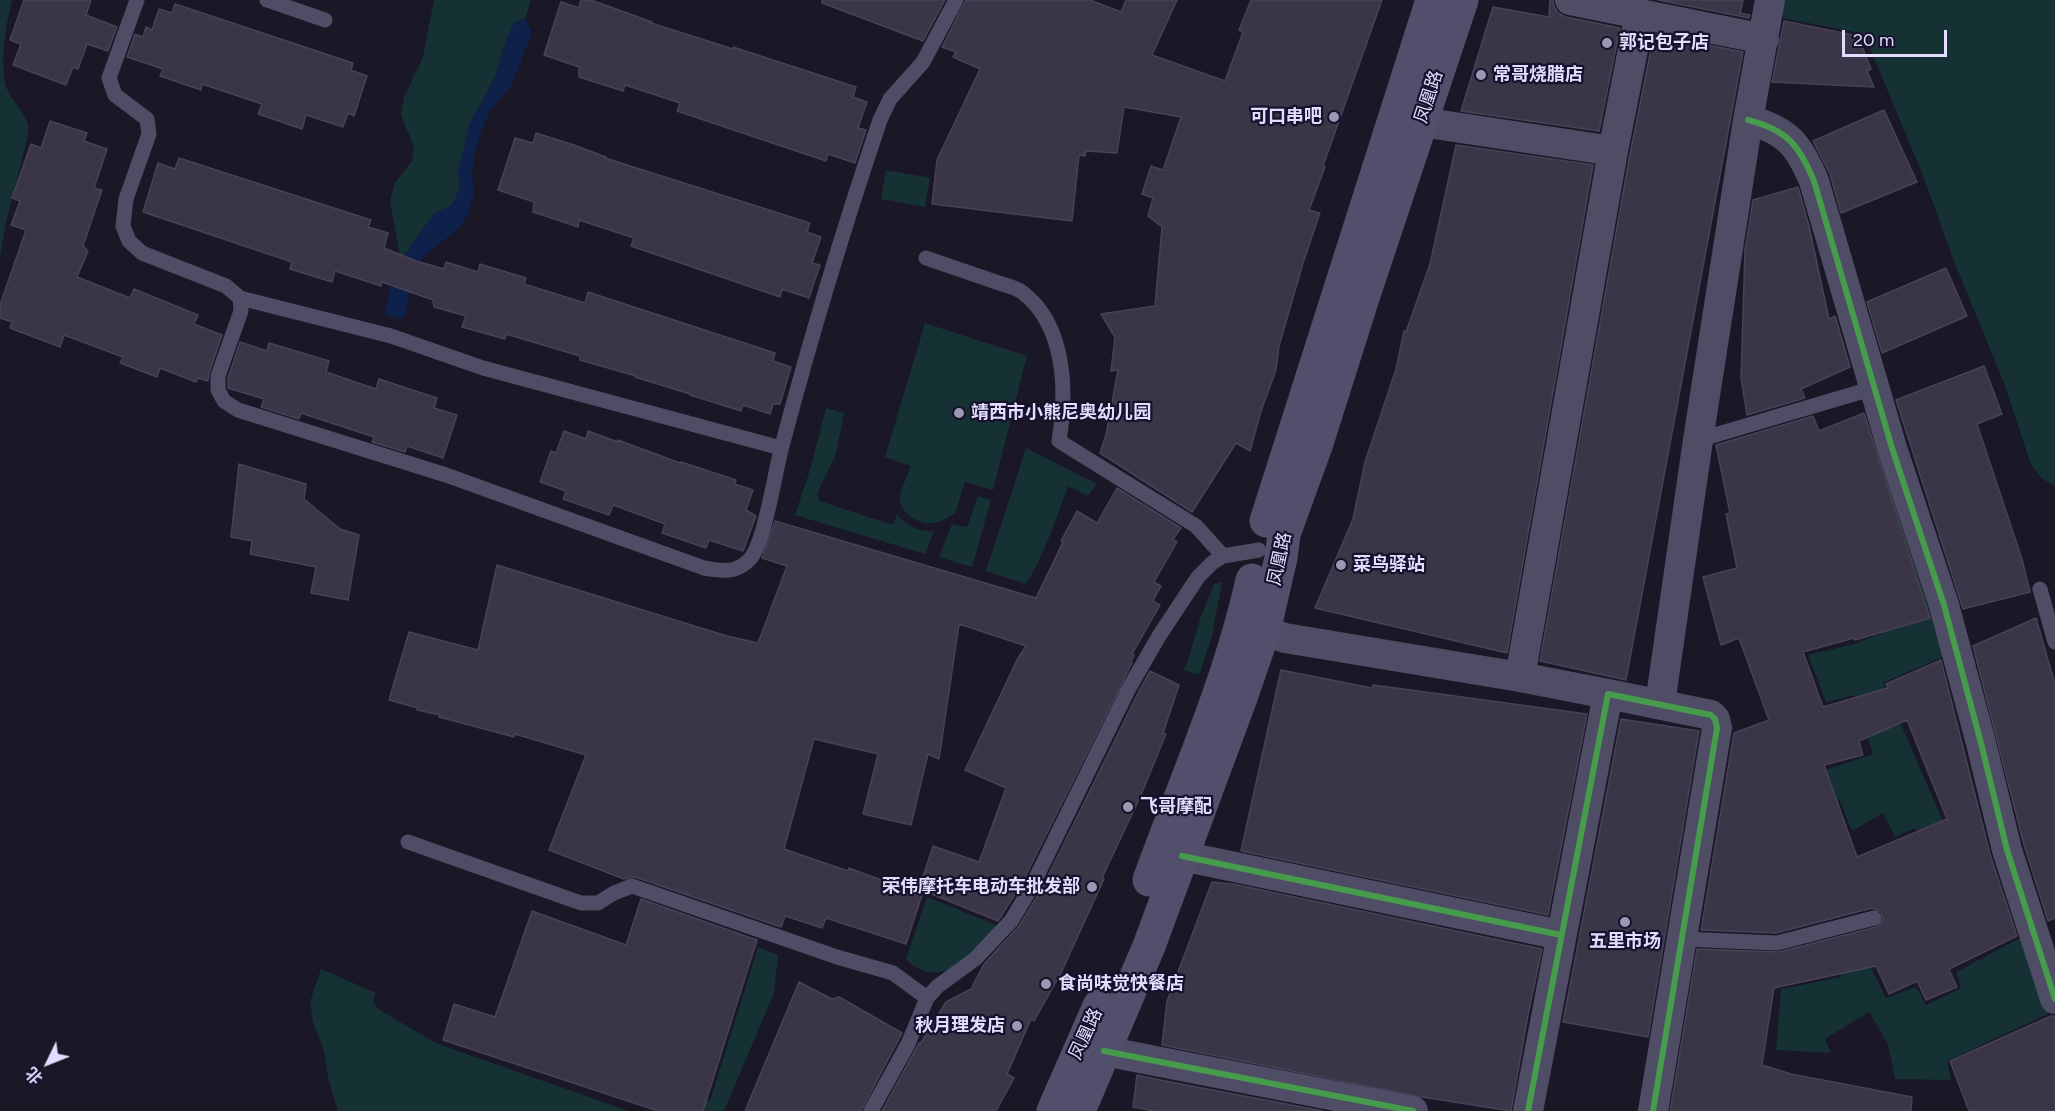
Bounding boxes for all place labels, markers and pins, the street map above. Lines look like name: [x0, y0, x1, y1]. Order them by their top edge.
place label: 郭记包子店: [1619, 32, 1709, 54]
marker: 郭记包子店: [1600, 36, 1614, 50]
place label: 常哥烧腊店: [1493, 64, 1583, 86]
marker: 常哥烧腊店: [1474, 68, 1488, 82]
place label: 可口串吧: [1250, 106, 1322, 128]
marker: 可口串吧: [1327, 110, 1341, 124]
place label: 靖西市小熊尼奥幼儿园: [971, 402, 1151, 424]
marker: 靖西市小熊尼奥幼儿园: [952, 406, 966, 420]
place label: 菜鸟驿站: [1353, 554, 1425, 576]
marker: 菜鸟驿站: [1334, 558, 1348, 572]
place label: 飞哥摩配: [1140, 796, 1212, 818]
marker: 飞哥摩配: [1121, 800, 1135, 814]
place label: 荣伟摩托车电动车批发部: [882, 876, 1080, 898]
marker: 荣伟摩托车电动车批发部: [1085, 880, 1099, 894]
marker: 五里市场: [1618, 915, 1632, 929]
place label: 五里市场: [1589, 931, 1661, 953]
place label: 食尚味觉快餐店: [1058, 973, 1184, 995]
marker: 食尚味觉快餐店: [1039, 977, 1053, 991]
place label: 秋月理发店: [915, 1015, 1005, 1037]
marker: 秋月理发店: [1010, 1019, 1024, 1033]

